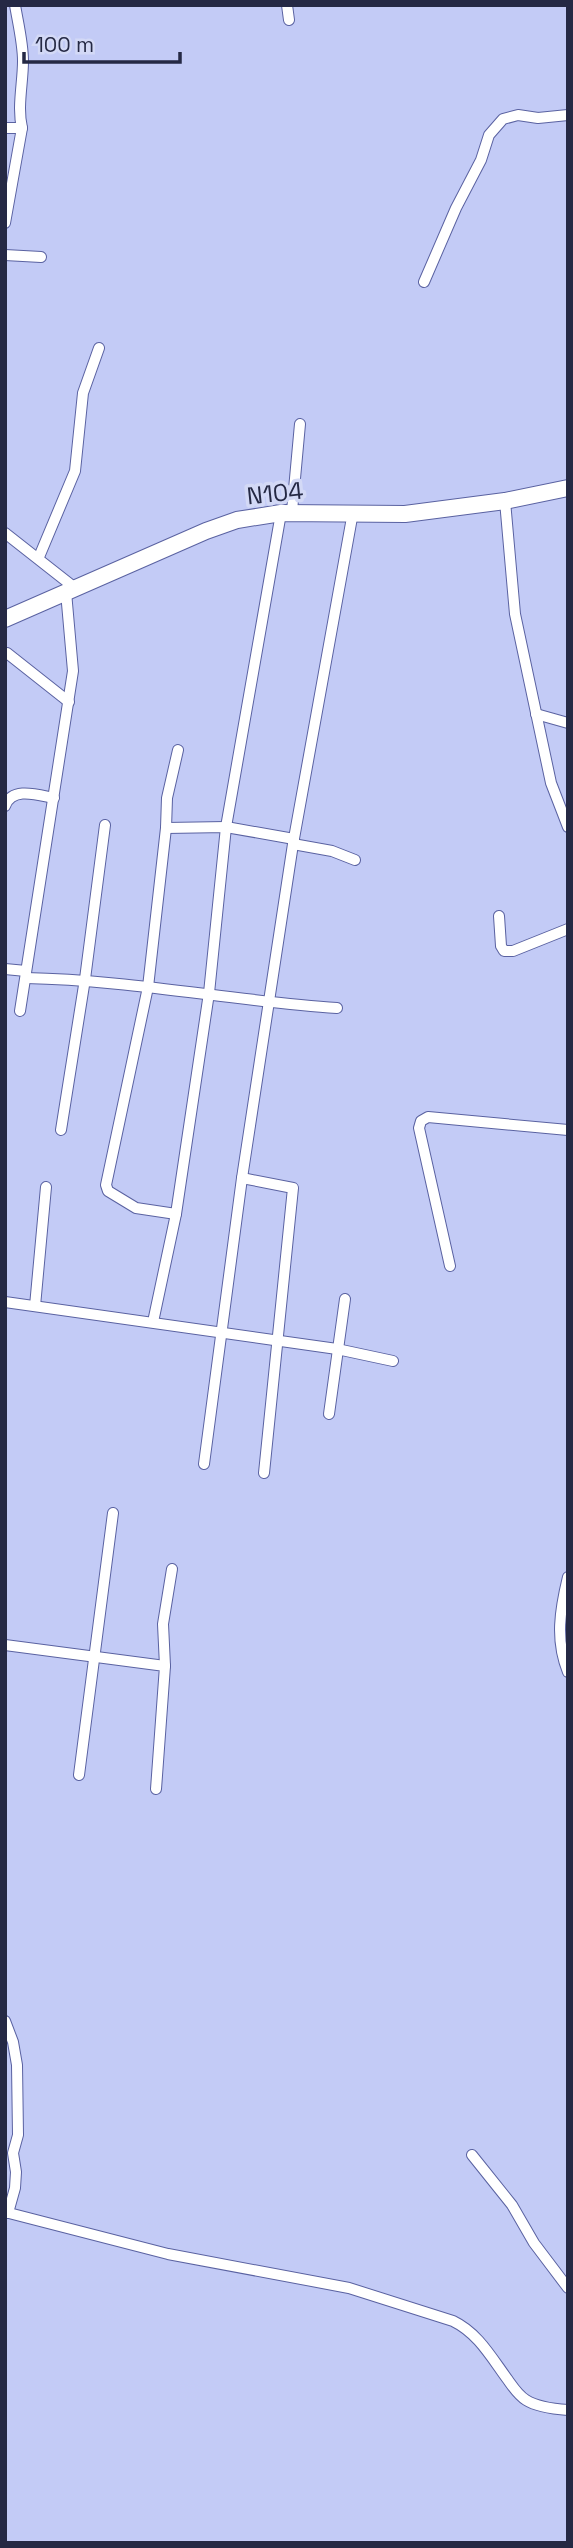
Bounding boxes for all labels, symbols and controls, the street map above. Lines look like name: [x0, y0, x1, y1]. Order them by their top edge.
scale bar: [24, 21, 180, 65]
text: 100 m: [35, 31, 94, 58]
street label: N104: [245, 475, 305, 511]

